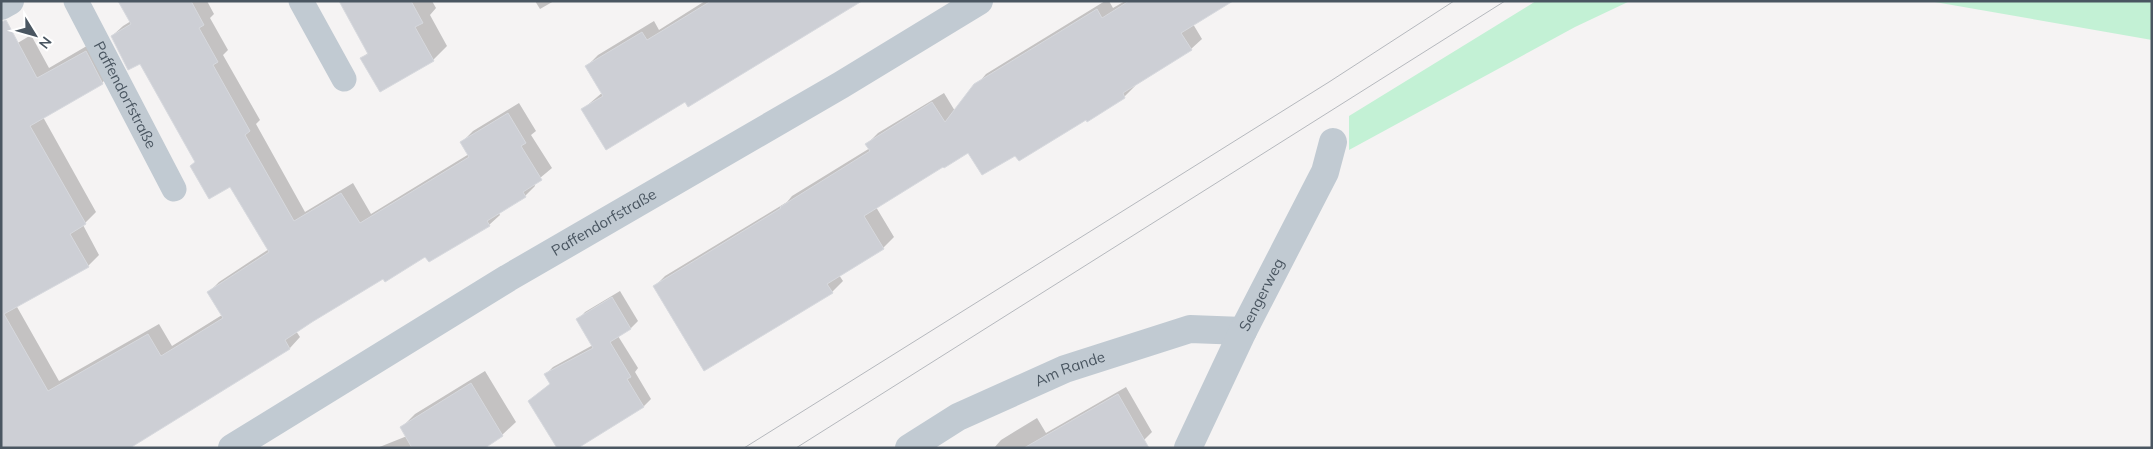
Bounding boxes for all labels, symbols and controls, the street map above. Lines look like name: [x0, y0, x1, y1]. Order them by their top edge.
north arrow: [10, 10, 60, 60]
text: N: [35, 33, 56, 52]
street label: Paffendorfstraße: [90, 38, 161, 152]
street label: Paffendorfstraße: [548, 184, 660, 260]
street label: Sengerweg: [1235, 255, 1288, 334]
street label: Am Rande: [1032, 347, 1107, 390]

